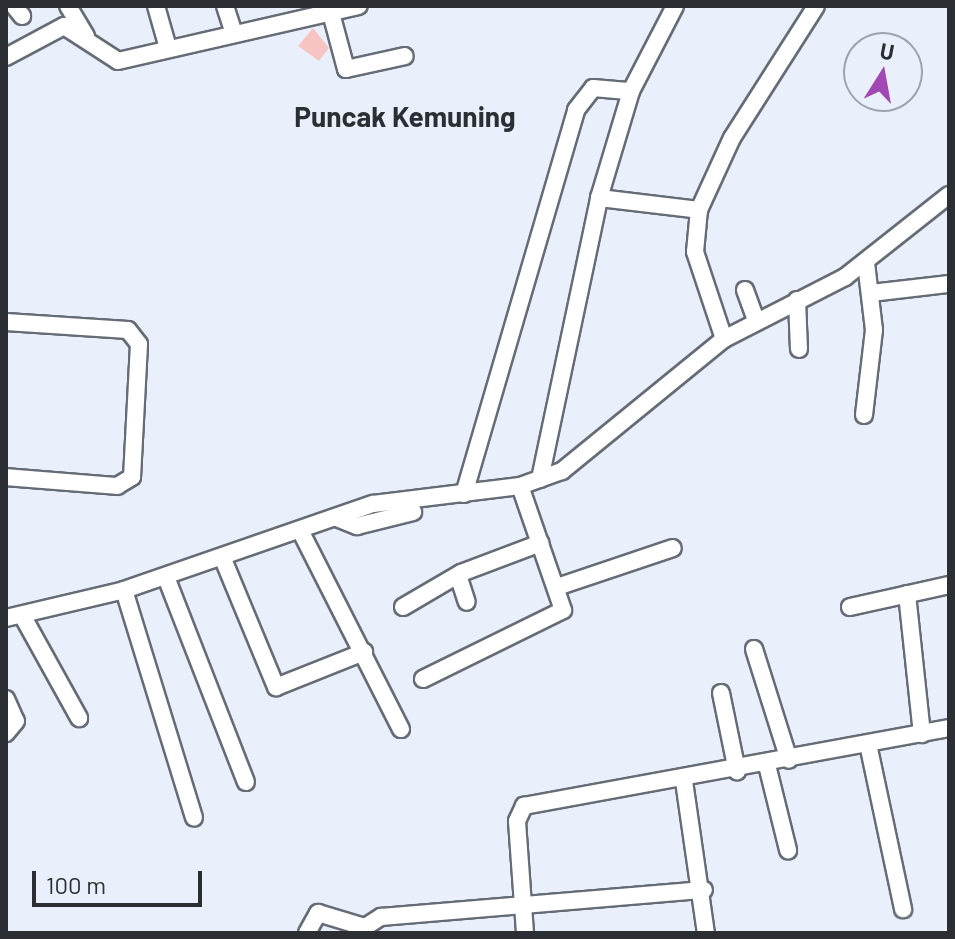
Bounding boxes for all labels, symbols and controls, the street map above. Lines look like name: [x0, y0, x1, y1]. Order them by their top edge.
north arrow: [843, 32, 923, 112]
text: U: [878, 36, 896, 64]
district label: Puncak Kemuning: [294, 99, 516, 133]
scale bar: [36, 855, 206, 905]
text: 100 m: [46, 870, 106, 899]

